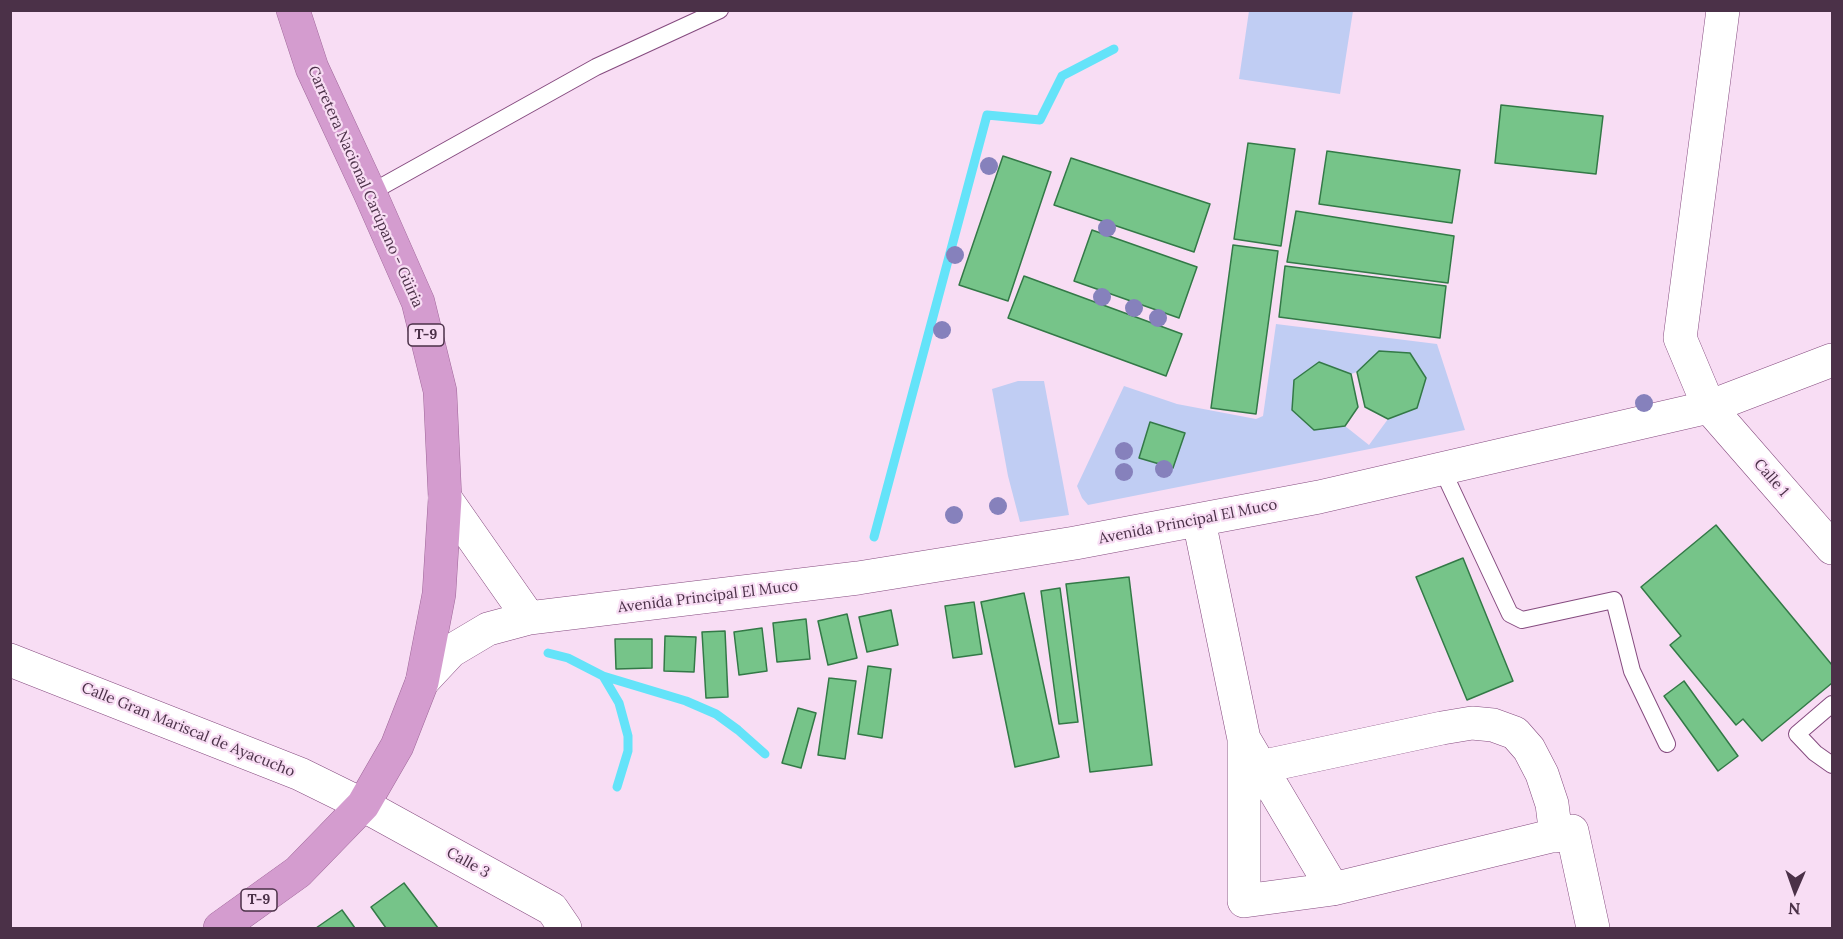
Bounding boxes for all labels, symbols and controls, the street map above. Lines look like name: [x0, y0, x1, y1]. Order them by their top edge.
street label: Carretera Nacional Carúpano - Güiria: [303, 63, 427, 311]
road number: T-9: [408, 324, 444, 346]
street label: Calle 1: [1750, 456, 1792, 500]
street label: Avenida Principal El Muco: [1097, 496, 1279, 548]
street label: Avenida Principal El Muco: [617, 577, 799, 617]
street label: Calle Gran Mariscal de Ayacucho: [79, 679, 297, 781]
street label: Calle 3: [443, 844, 493, 882]
north arrow: [1765, 861, 1825, 921]
road number: T-9: [241, 889, 277, 911]
text: N: [1788, 899, 1801, 919]

